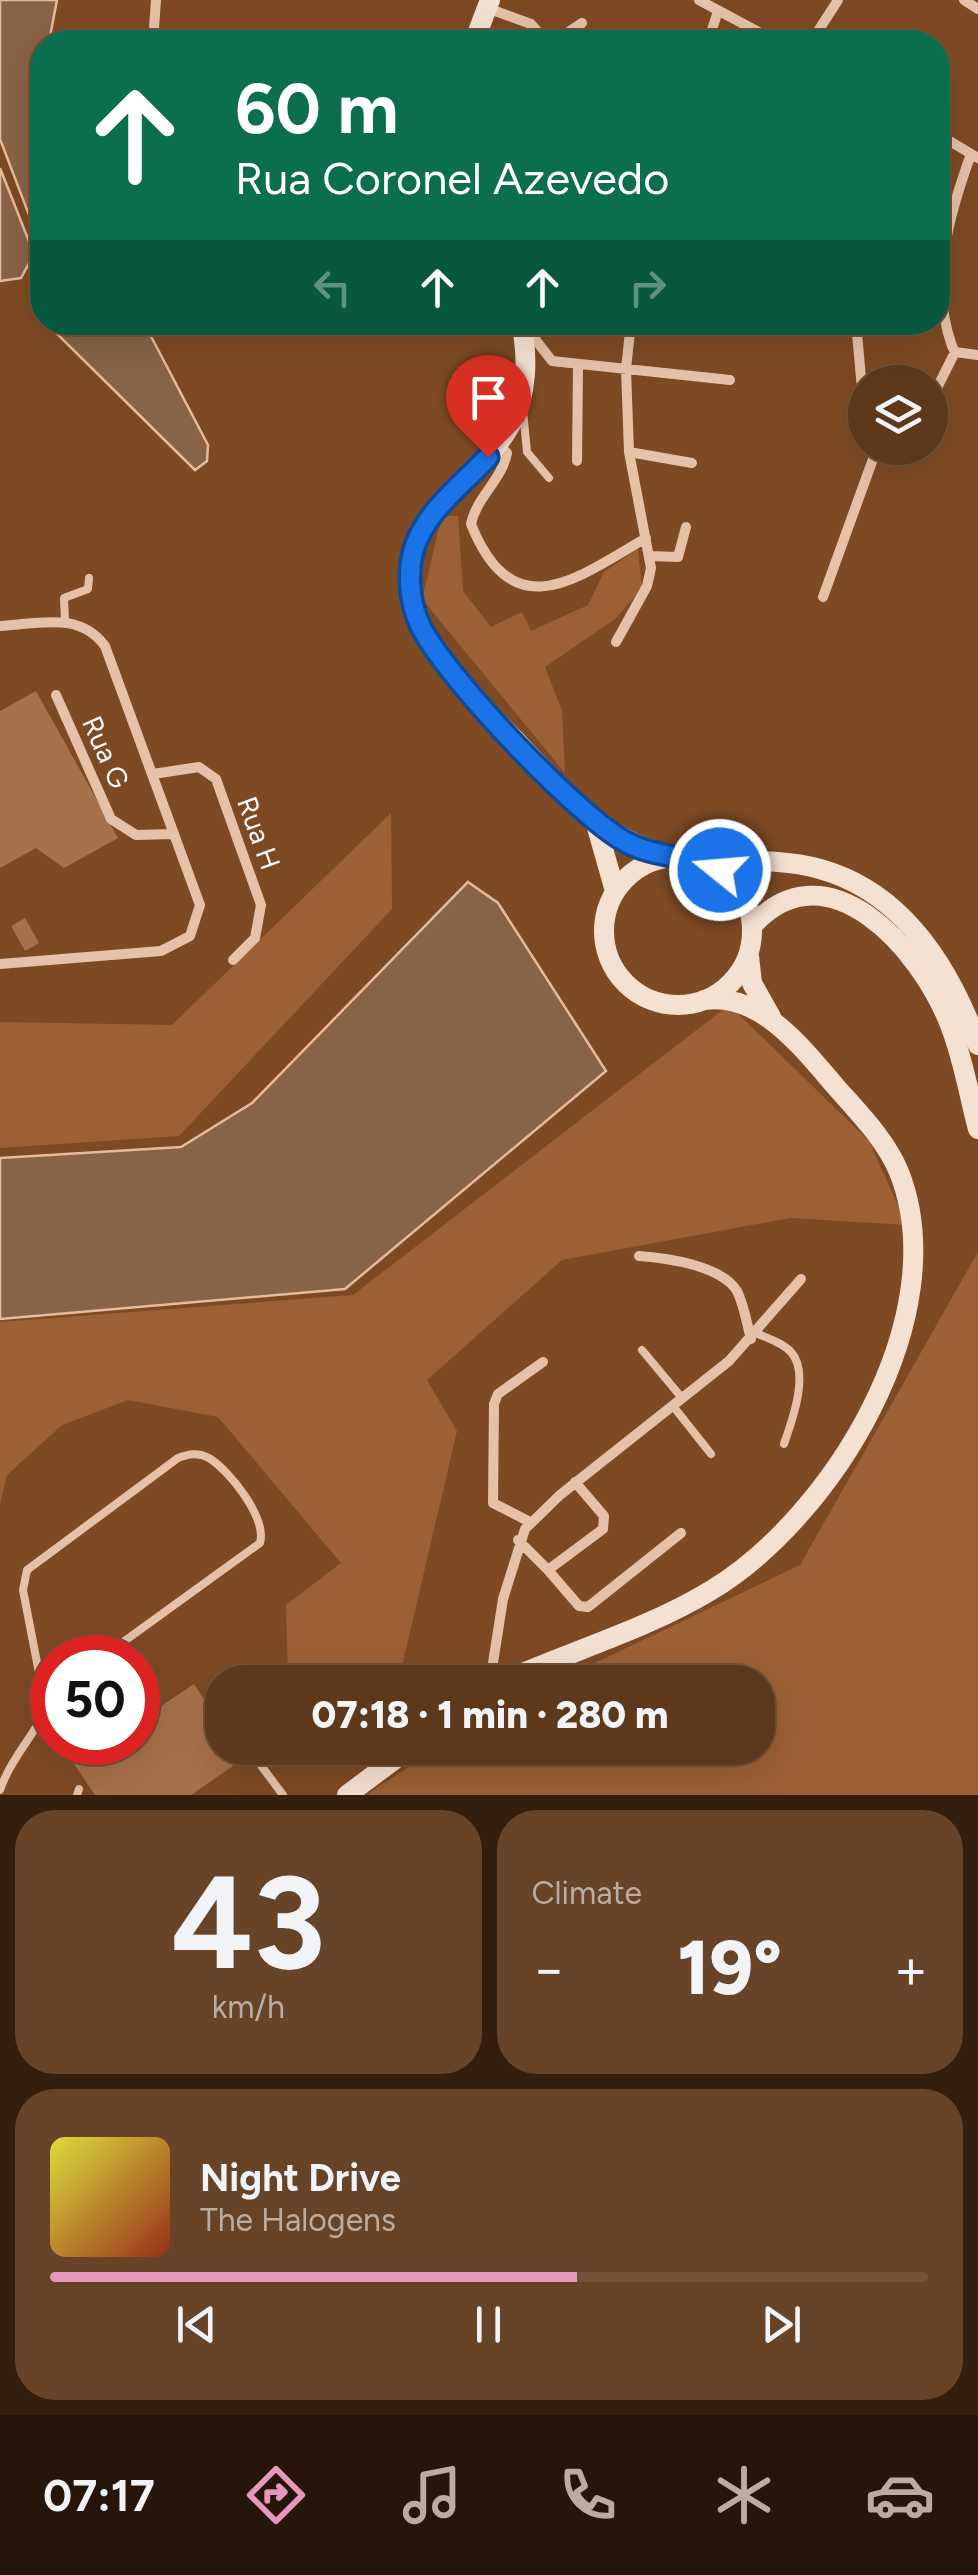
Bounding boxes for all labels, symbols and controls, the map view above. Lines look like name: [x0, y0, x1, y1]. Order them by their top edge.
text: 60 m: [235, 66, 399, 151]
icon: ahead: [70, 70, 200, 200]
text: Rua Coronel Azevedo: [235, 151, 669, 205]
icon: left: [305, 260, 360, 315]
icon: ahead: [410, 260, 465, 315]
icon: ahead: [515, 260, 570, 315]
icon: right: [620, 260, 675, 315]
pin: [446, 355, 531, 458]
map controls: [848, 365, 948, 465]
button: layers: [848, 365, 948, 465]
icon: arrive: [461, 370, 516, 425]
street label: Rua G: [75, 711, 137, 793]
street label: Rua H: [230, 792, 288, 874]
position arrow: [668, 818, 772, 922]
speed limit sign: 50: [30, 1635, 160, 1765]
text: 07:18 · 1 min · 280 m: [311, 1692, 669, 1738]
text: 43: [171, 1845, 326, 2001]
text: Climate: [532, 1874, 642, 1912]
text: 19°: [677, 1923, 782, 2013]
text: −: [532, 1936, 566, 2002]
text: +: [894, 1936, 928, 2002]
text: km/h: [212, 1988, 285, 2026]
text: Night Drive: [200, 2155, 401, 2201]
text: The Halogens: [200, 2201, 396, 2239]
icon: previous: [169, 2297, 224, 2352]
icon: pause: [461, 2297, 516, 2352]
icon: next: [754, 2297, 809, 2352]
icon: directions: [241, 2460, 311, 2530]
icon: music: [397, 2460, 467, 2530]
icon: phone: [553, 2460, 623, 2530]
icon: climate: [709, 2460, 779, 2530]
icon: car: [865, 2460, 935, 2530]
text: 07:17: [43, 2468, 155, 2522]

